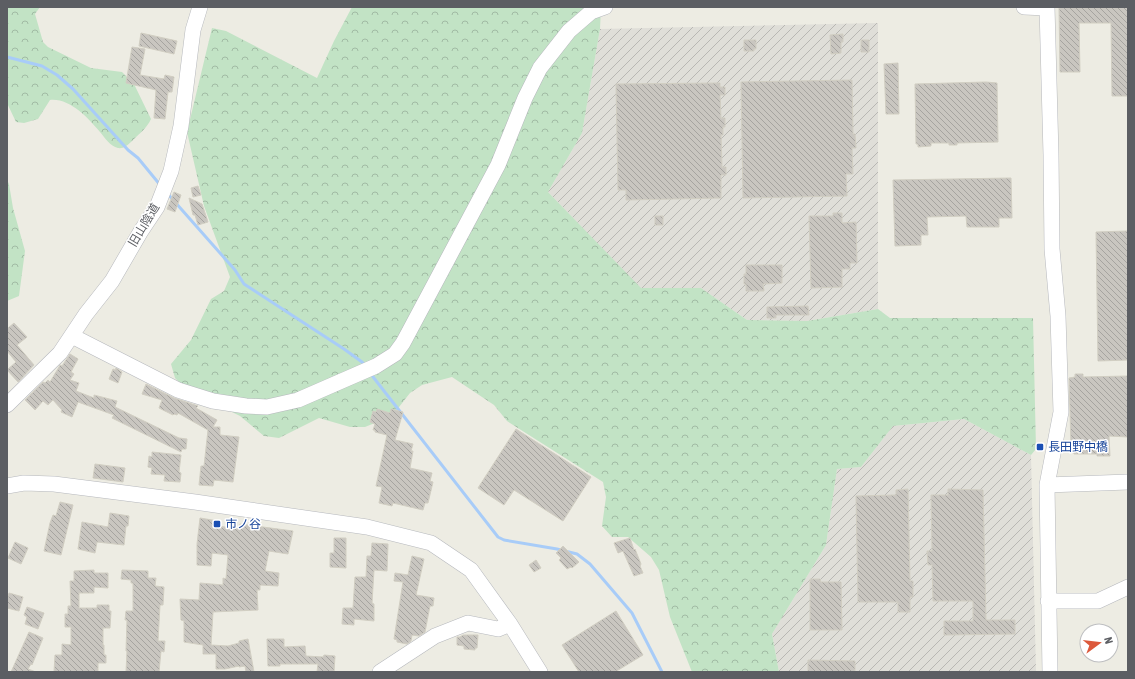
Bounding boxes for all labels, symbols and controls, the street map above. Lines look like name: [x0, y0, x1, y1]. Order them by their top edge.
street label: 旧山陰道: [126, 201, 162, 249]
place label: 長田野中橋: [1048, 440, 1108, 454]
marker: 長田野中橋: [1035, 442, 1045, 452]
place label: 市ノ谷: [225, 517, 261, 531]
marker: 市ノ谷: [212, 519, 222, 529]
north arrow: [1079, 623, 1119, 663]
text: N: [1102, 636, 1115, 645]

